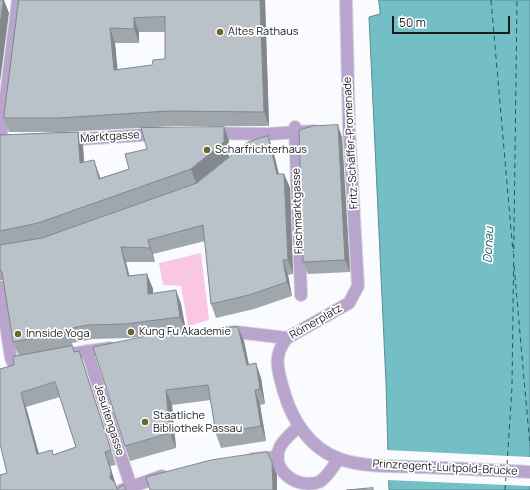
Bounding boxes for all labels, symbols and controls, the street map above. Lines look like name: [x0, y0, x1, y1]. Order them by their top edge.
scale bar: [394, 8, 512, 34]
text: 50 m: [399, 14, 426, 31]
place label: Altes Rathaus: [228, 25, 299, 39]
marker: Altes Rathaus: [215, 27, 225, 37]
street label: Fritz-Schäffer-Promenade: [341, 76, 361, 210]
street label: Marktgasse: [80, 128, 140, 146]
place label: Scharfrichterhaus: [215, 143, 307, 157]
marker: Scharfrichterhaus: [202, 145, 212, 155]
street label: Fischmarktgasse: [290, 168, 306, 254]
water label: Donau: [481, 227, 497, 263]
street label: Römerplatz: [287, 302, 345, 342]
place label: Kung Fu Akademie: [139, 325, 231, 339]
place label: Innside Yoga: [26, 327, 89, 341]
marker: Kung Fu Akademie: [126, 327, 136, 337]
marker: Innside Yoga: [13, 329, 23, 339]
street label: Jesuitengasse: [91, 383, 127, 457]
place label: Staatliche Bibliothek Passau: [153, 409, 242, 435]
marker: Staatliche Bibliothek Passau: [140, 417, 150, 427]
street label: Prinzregent-Luitpold-Brücke: [372, 458, 518, 478]

